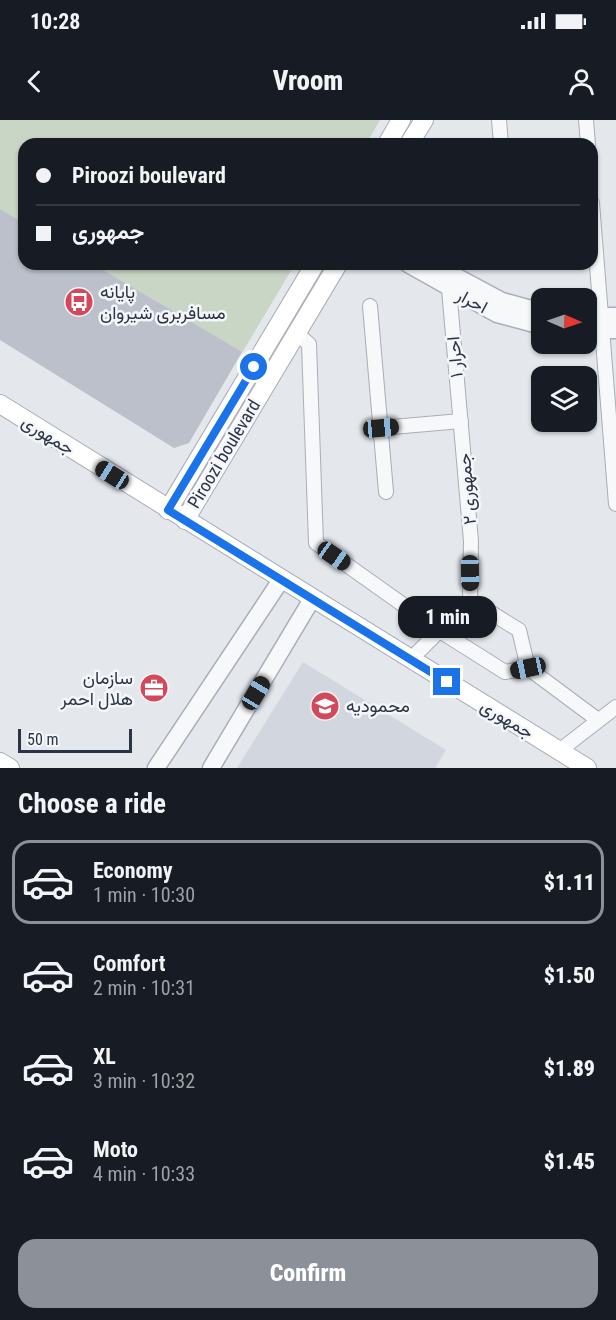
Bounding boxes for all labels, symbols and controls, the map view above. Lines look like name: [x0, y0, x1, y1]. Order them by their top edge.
text: 10:28: [30, 9, 81, 34]
icon: back: [18, 65, 51, 98]
text: Vroom: [273, 65, 343, 97]
icon: person: [565, 65, 598, 98]
text: Piroozi boulevard: [72, 163, 226, 188]
text: جمهوری: [72, 219, 144, 244]
place label: پایانه مسافربری شیروان: [100, 281, 226, 324]
street label: احرار: [452, 283, 491, 318]
bus stop icon: پایانه مسافربری شیروان: [63, 286, 95, 318]
north arrow: [531, 288, 597, 354]
map controls: [531, 288, 597, 432]
street label: احرار ۱: [442, 335, 468, 379]
route start: [240, 353, 267, 380]
button: layers: [531, 366, 597, 432]
street label: Piroozi boulevard: [183, 396, 264, 512]
street label: جمهوری: [17, 410, 79, 460]
car: [362, 417, 400, 439]
street label: جمهوری ۲: [453, 452, 481, 526]
car: [92, 458, 132, 492]
car: [314, 538, 354, 574]
car: [461, 555, 479, 591]
callout: 1 min: [398, 595, 496, 637]
text: 1 min: [425, 605, 470, 629]
car: [509, 655, 547, 681]
place label: سازمان هلال احمر: [59, 667, 133, 710]
route end: [433, 668, 460, 695]
office icon: سازمان هلال احمر: [138, 672, 170, 704]
car: [239, 673, 273, 713]
school or university icon: محمودیه: [309, 690, 341, 722]
place label: محمودیه: [346, 695, 410, 717]
street label: جمهوری: [476, 695, 538, 743]
scale bar: [18, 726, 132, 754]
text: 50 m: [27, 730, 59, 749]
text: Choose a ride: [18, 788, 166, 820]
icon: car: [21, 855, 75, 909]
text: Economy: [93, 858, 173, 883]
text: $1.11: [544, 870, 595, 895]
text: 1 min · 10:30: [93, 883, 195, 907]
icon: car: [21, 948, 75, 1002]
text: Comfort: [93, 951, 166, 976]
text: $1.50: [544, 963, 595, 988]
text: 2 min · 10:31: [93, 976, 195, 1000]
icon: car: [21, 1041, 75, 1095]
text: XL: [93, 1044, 116, 1069]
text: $1.89: [544, 1056, 595, 1081]
text: 3 min · 10:32: [93, 1069, 195, 1093]
icon: car: [21, 1134, 75, 1188]
text: Moto: [93, 1137, 138, 1162]
text: $1.45: [544, 1149, 595, 1174]
text: 4 min · 10:33: [93, 1162, 195, 1186]
button: Confirm: [18, 1239, 598, 1308]

